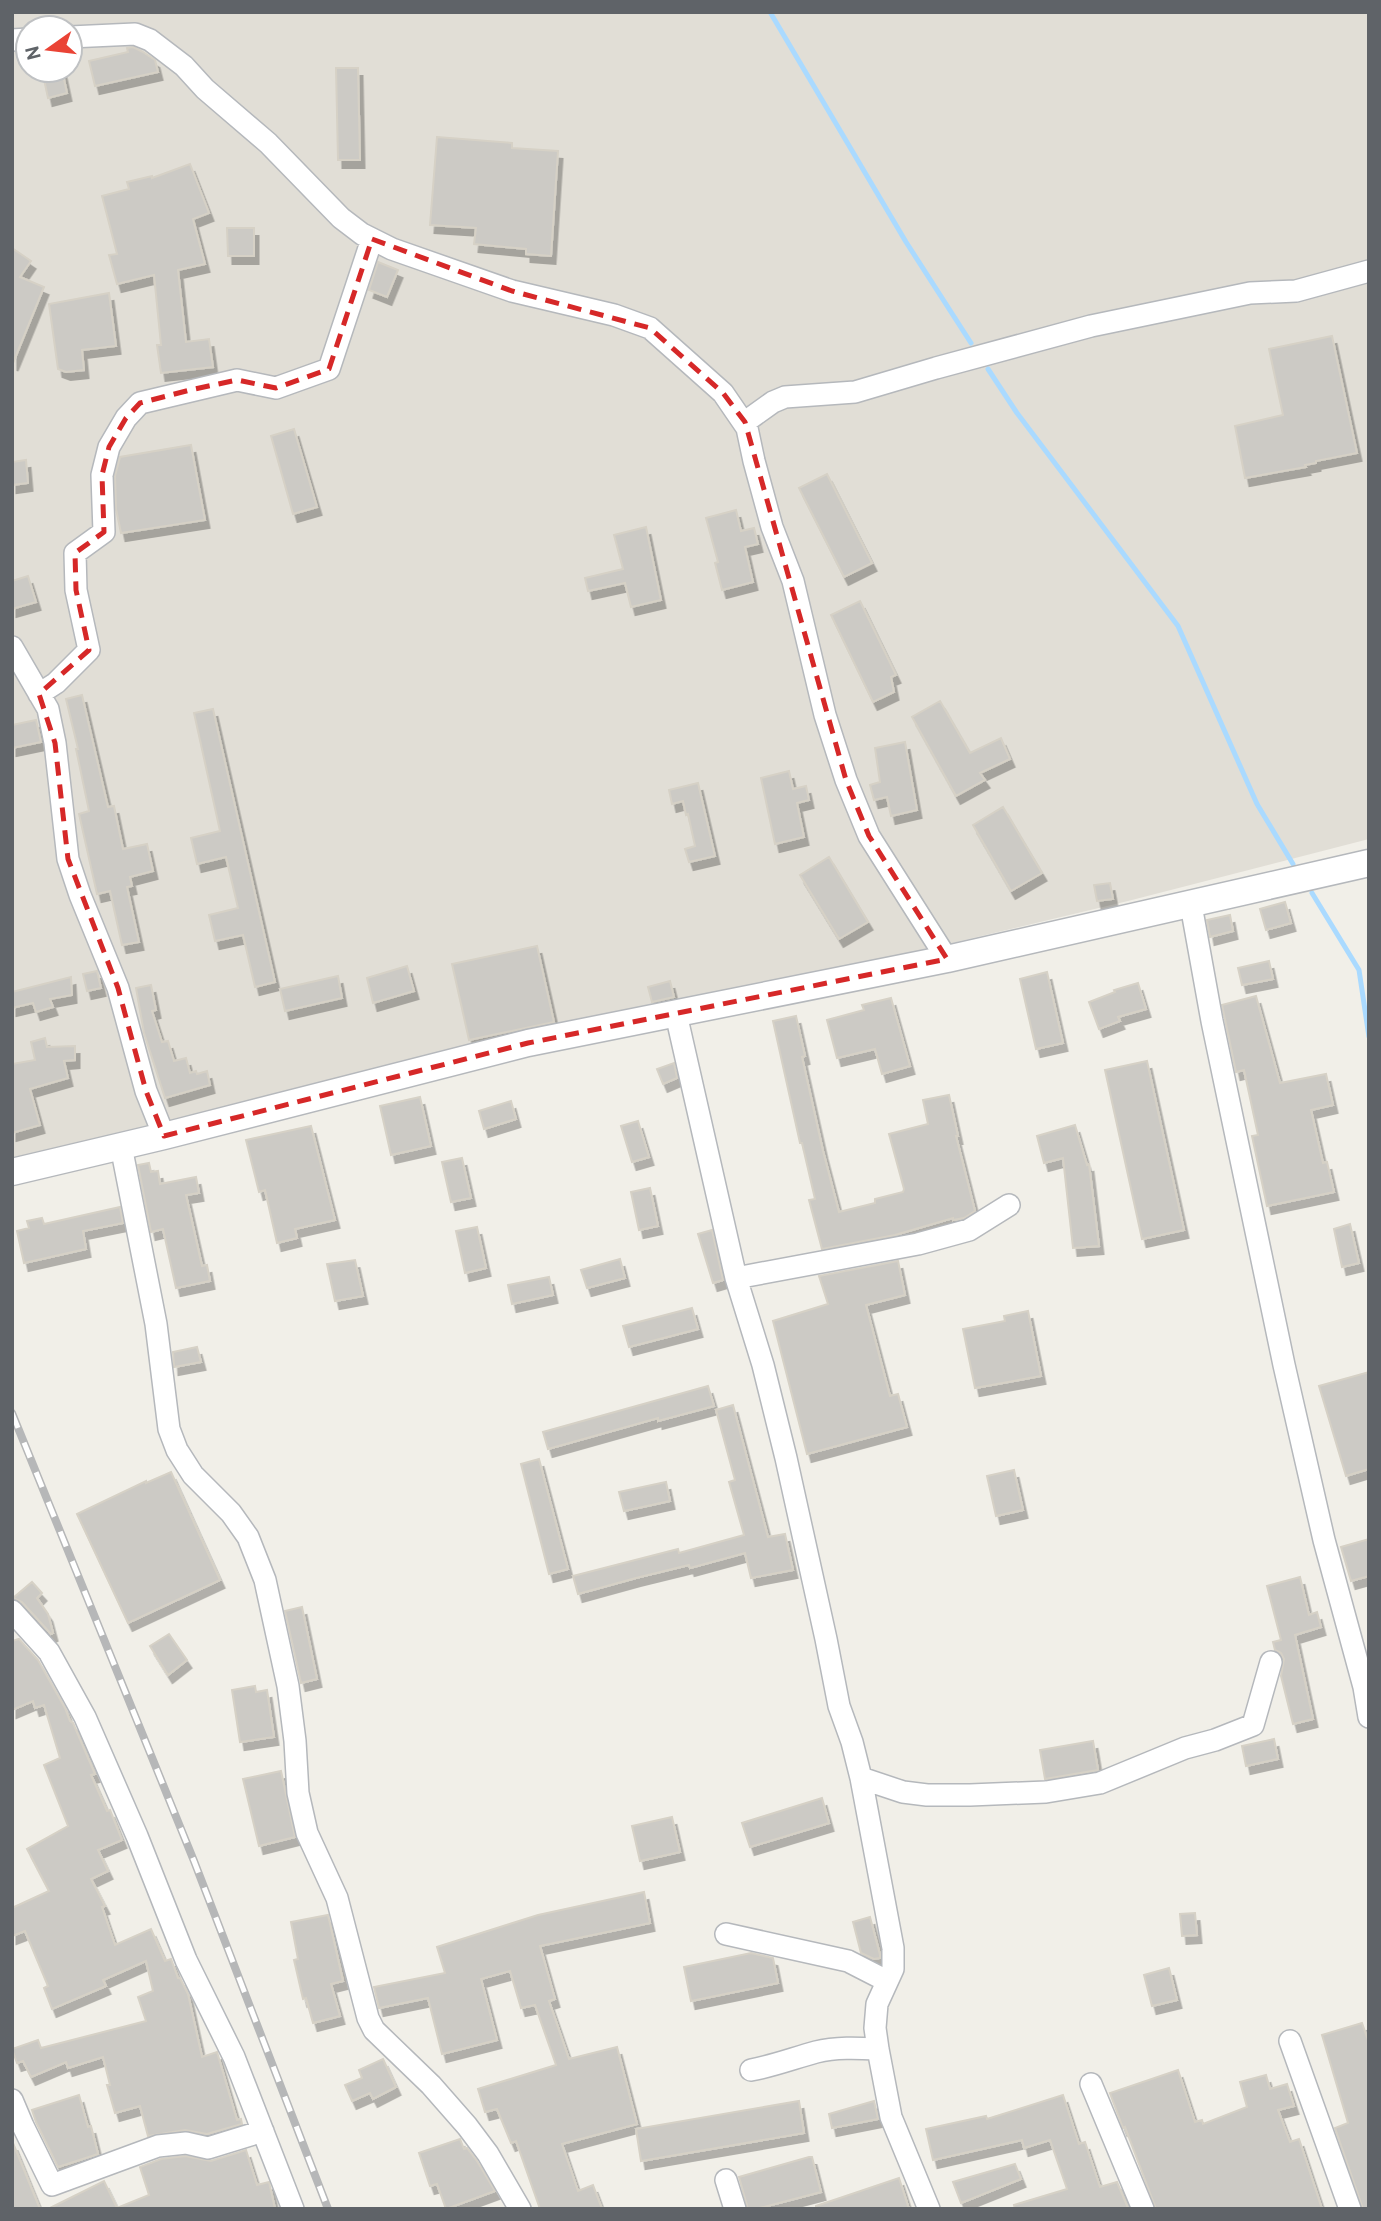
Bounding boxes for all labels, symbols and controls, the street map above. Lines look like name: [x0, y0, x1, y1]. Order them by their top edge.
north arrow: [14, 14, 84, 84]
text: N: [21, 43, 48, 62]

